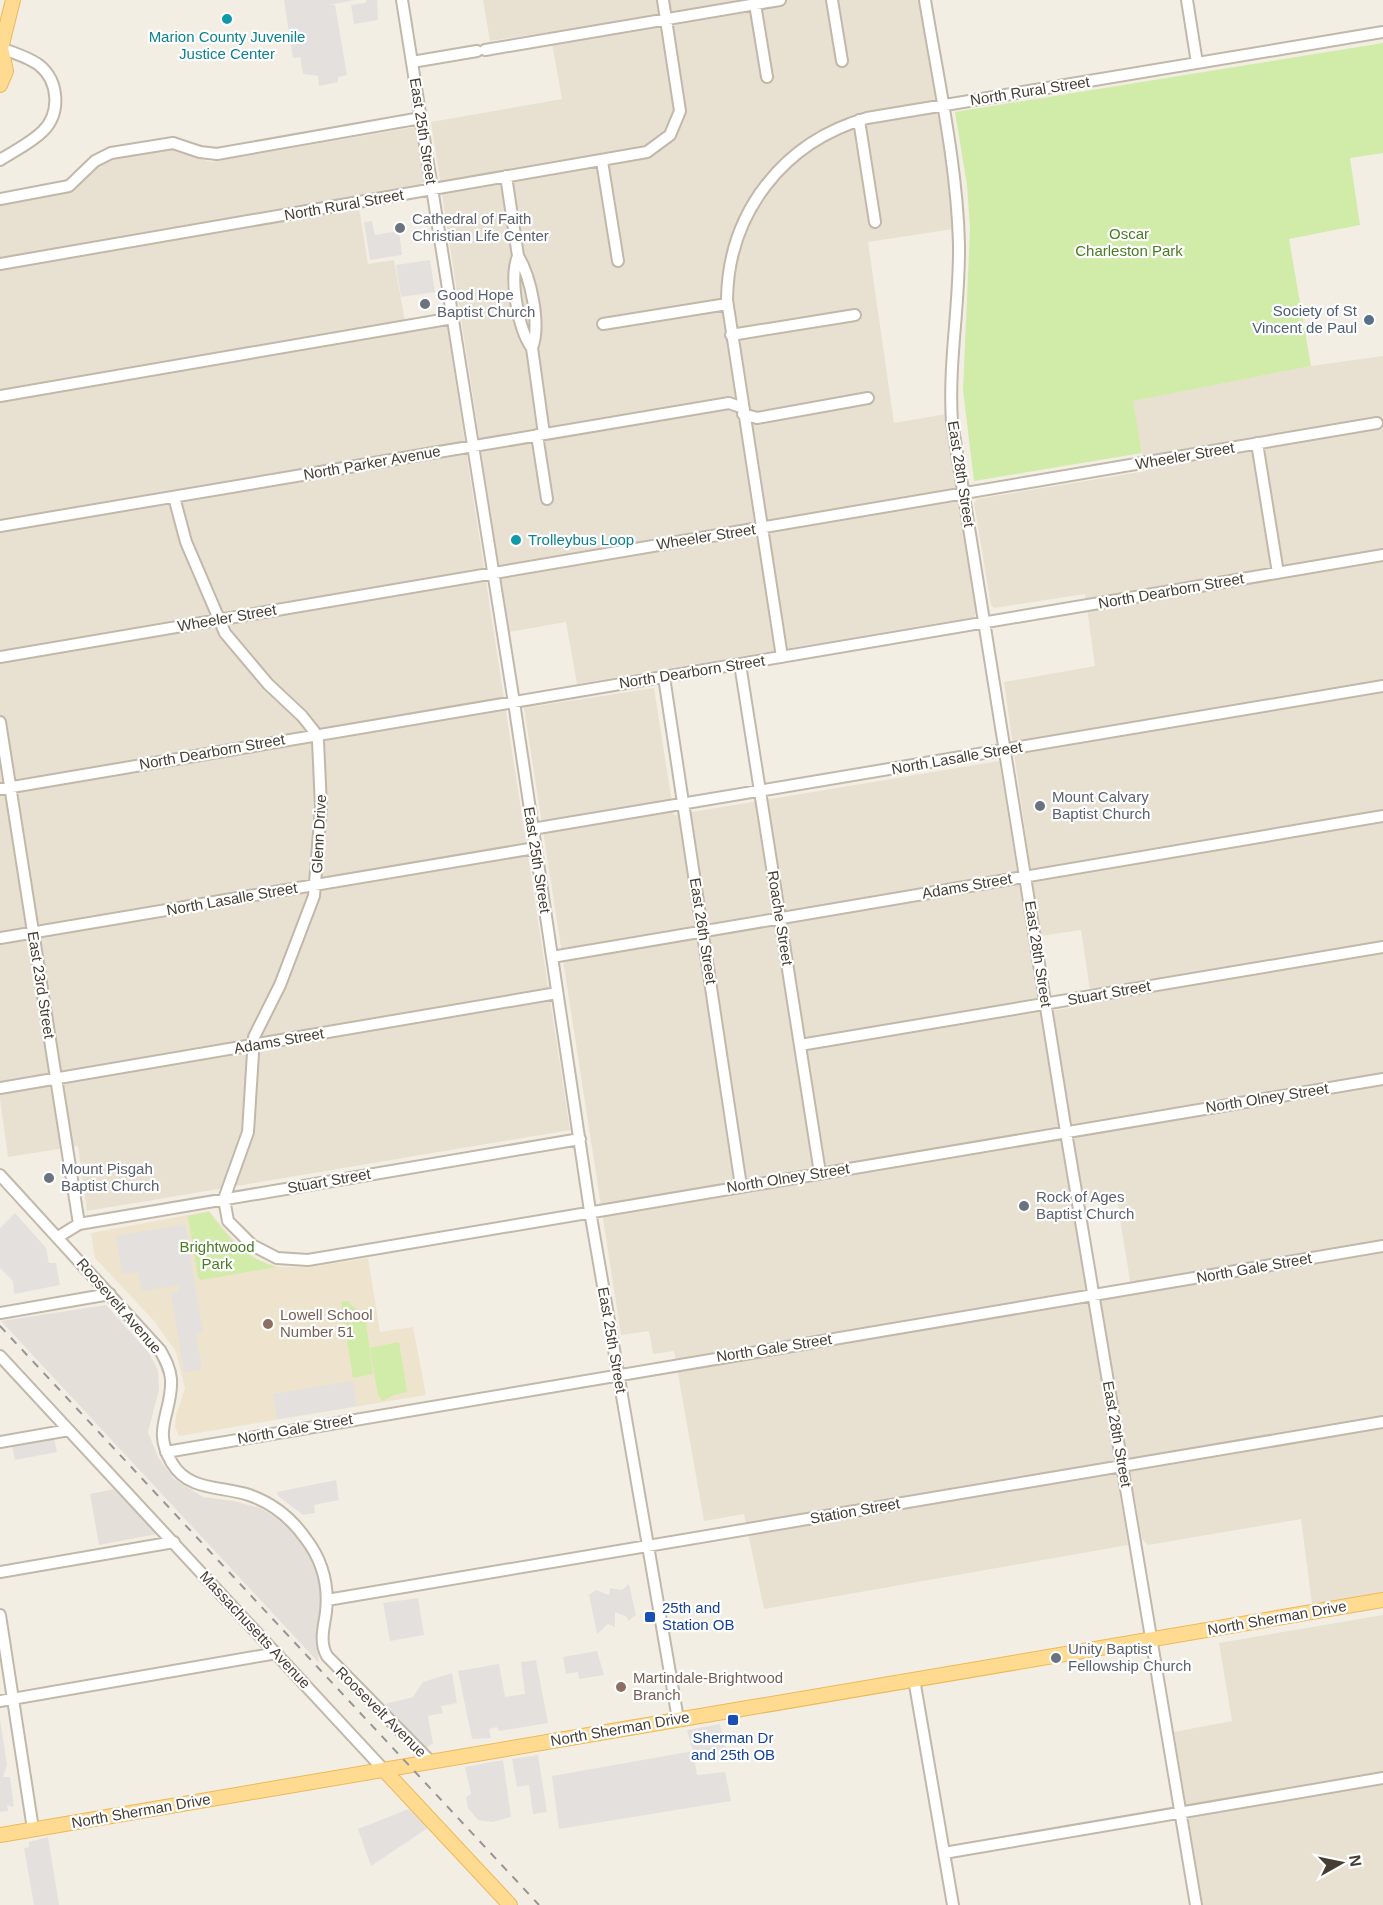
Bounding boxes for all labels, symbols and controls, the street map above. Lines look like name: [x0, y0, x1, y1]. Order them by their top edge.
marker: Marion County Juvenile Justice Center: [220, 12, 234, 26]
place label: Marion County Juvenile Justice Center: [149, 28, 305, 62]
street label: North Rural Street: [969, 73, 1092, 108]
street label: East 25th Street: [407, 76, 440, 186]
street label: North Rural Street: [283, 185, 406, 223]
place label: Cathedral of Faith Christian Life Center: [412, 210, 549, 244]
marker: Cathedral of Faith Christian Life Center: [393, 221, 407, 235]
park label: Oscar Charleston Park: [1075, 225, 1183, 259]
place label: Good Hope Baptist Church: [437, 286, 535, 320]
marker: Good Hope Baptist Church: [418, 297, 432, 311]
place label: Society of St Vincent de Paul: [1252, 302, 1358, 336]
marker: Society of St Vincent de Paul: [1362, 313, 1376, 327]
street label: East 28th Street: [945, 419, 978, 529]
street label: Wheeler Street: [1134, 438, 1236, 473]
street label: North Parker Avenue: [302, 442, 442, 483]
street label: Wheeler Street: [655, 520, 757, 553]
place label: Trolleybus Loop: [528, 531, 634, 548]
marker: Trolleybus Loop: [509, 533, 523, 547]
street label: North Dearborn Street: [1097, 569, 1246, 612]
street label: Wheeler Street: [176, 600, 278, 635]
street label: North Dearborn Street: [618, 651, 767, 691]
street label: North Dearborn Street: [138, 730, 287, 773]
street label: North Lasalle Street: [890, 737, 1024, 777]
place label: Mount Calvary Baptist Church: [1052, 788, 1150, 822]
street label: Glenn Drive: [308, 794, 329, 874]
marker: Mount Calvary Baptist Church: [1033, 799, 1047, 813]
street label: East 25th Street: [521, 805, 554, 915]
street label: Roache Street: [765, 869, 797, 967]
street label: Adams Street: [921, 869, 1014, 902]
street label: East 26th Street: [687, 876, 720, 986]
street label: North Lasalle Street: [165, 878, 299, 918]
street label: East 28th Street: [1022, 899, 1055, 1009]
street label: East 23rd Street: [25, 930, 58, 1041]
street label: Stuart Street: [1066, 977, 1153, 1008]
street label: Adams Street: [233, 1024, 326, 1057]
street label: North Olney Street: [1204, 1079, 1330, 1116]
street label: North Olney Street: [725, 1159, 851, 1196]
place label: Mount Pisgah Baptist Church: [61, 1160, 159, 1194]
street label: Stuart Street: [286, 1165, 373, 1196]
marker: Mount Pisgah Baptist Church: [42, 1171, 56, 1185]
place label: Rock of Ages Baptist Church: [1036, 1188, 1134, 1222]
marker: Rock of Ages Baptist Church: [1017, 1199, 1031, 1213]
park label: Brightwood Park: [179, 1238, 255, 1272]
street label: North Gale Street: [1195, 1249, 1314, 1286]
street label: Roosevelt Avenue: [73, 1255, 165, 1357]
street label: East 25th Street: [595, 1285, 630, 1395]
place label: Lowell School Number 51: [280, 1306, 373, 1340]
marker: Lowell School Number 51: [261, 1317, 275, 1331]
street label: North Gale Street: [715, 1330, 834, 1365]
street label: East 28th Street: [1100, 1379, 1135, 1489]
street label: North Gale Street: [236, 1410, 355, 1447]
street label: Station Street: [809, 1494, 902, 1527]
street label: Massachusetts Avenue: [197, 1568, 314, 1692]
street label: North Sherman Drive: [1206, 1597, 1348, 1638]
place label: 25th and Station OB: [662, 1599, 735, 1633]
marker: 25th and Station OB: [643, 1610, 657, 1624]
place label: Unity Baptist Fellowship Church: [1068, 1640, 1191, 1674]
marker: Unity Baptist Fellowship Church: [1049, 1651, 1063, 1665]
street label: Roosevelt Avenue: [333, 1663, 430, 1760]
place label: Martindale-Brightwood Branch: [633, 1669, 783, 1703]
marker: Martindale-Brightwood Branch: [614, 1680, 628, 1694]
street label: North Sherman Drive: [549, 1708, 691, 1749]
marker: Sherman Dr and 25th OB: [726, 1713, 740, 1727]
place label: Sherman Dr and 25th OB: [691, 1729, 775, 1763]
street label: North Sherman Drive: [70, 1790, 212, 1831]
north arrow: [1311, 1833, 1371, 1893]
text: N: [1346, 1854, 1365, 1868]

